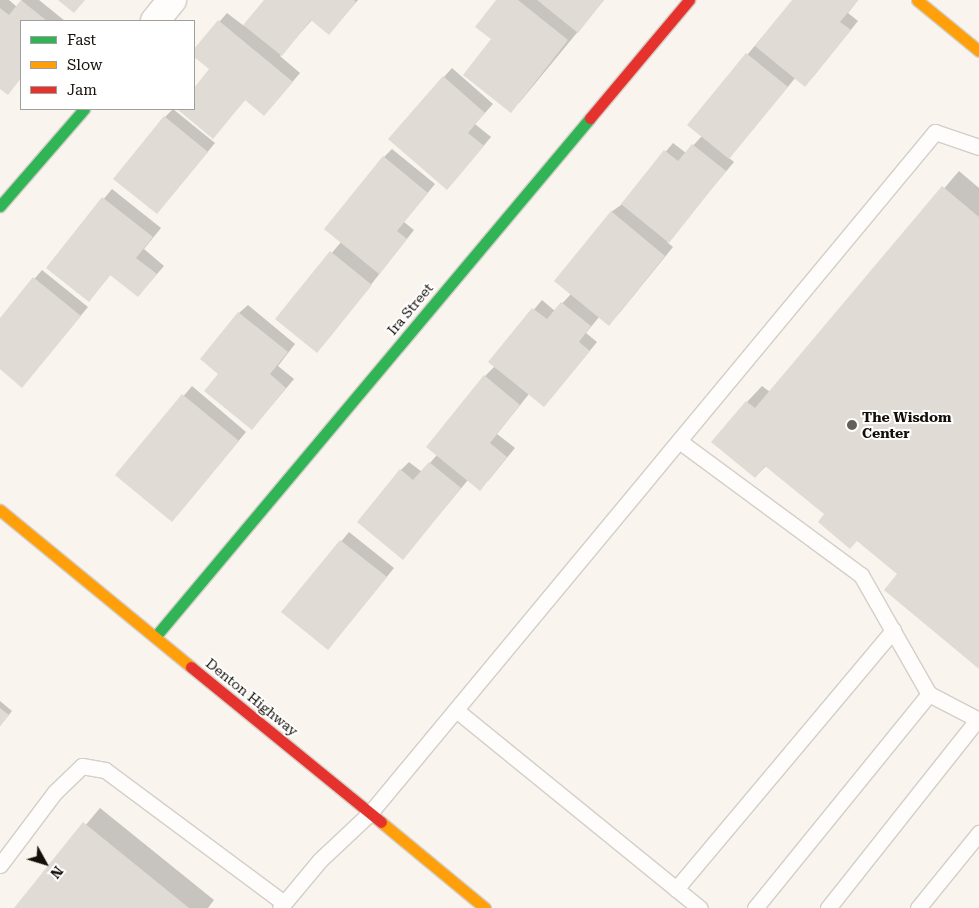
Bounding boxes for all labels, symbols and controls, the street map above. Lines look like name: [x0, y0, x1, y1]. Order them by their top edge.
legend: [20, 20, 195, 110]
text: Fast: [67, 31, 96, 49]
text: Slow: [67, 56, 102, 74]
text: Jam: [67, 81, 97, 99]
street label: Ira Street: [384, 280, 436, 338]
place label: The Wisdom Center: [862, 409, 952, 442]
marker: The Wisdom Center: [846, 419, 858, 431]
street label: Denton Highway: [203, 655, 301, 739]
north arrow: [20, 838, 70, 888]
text: N: [47, 863, 66, 882]

